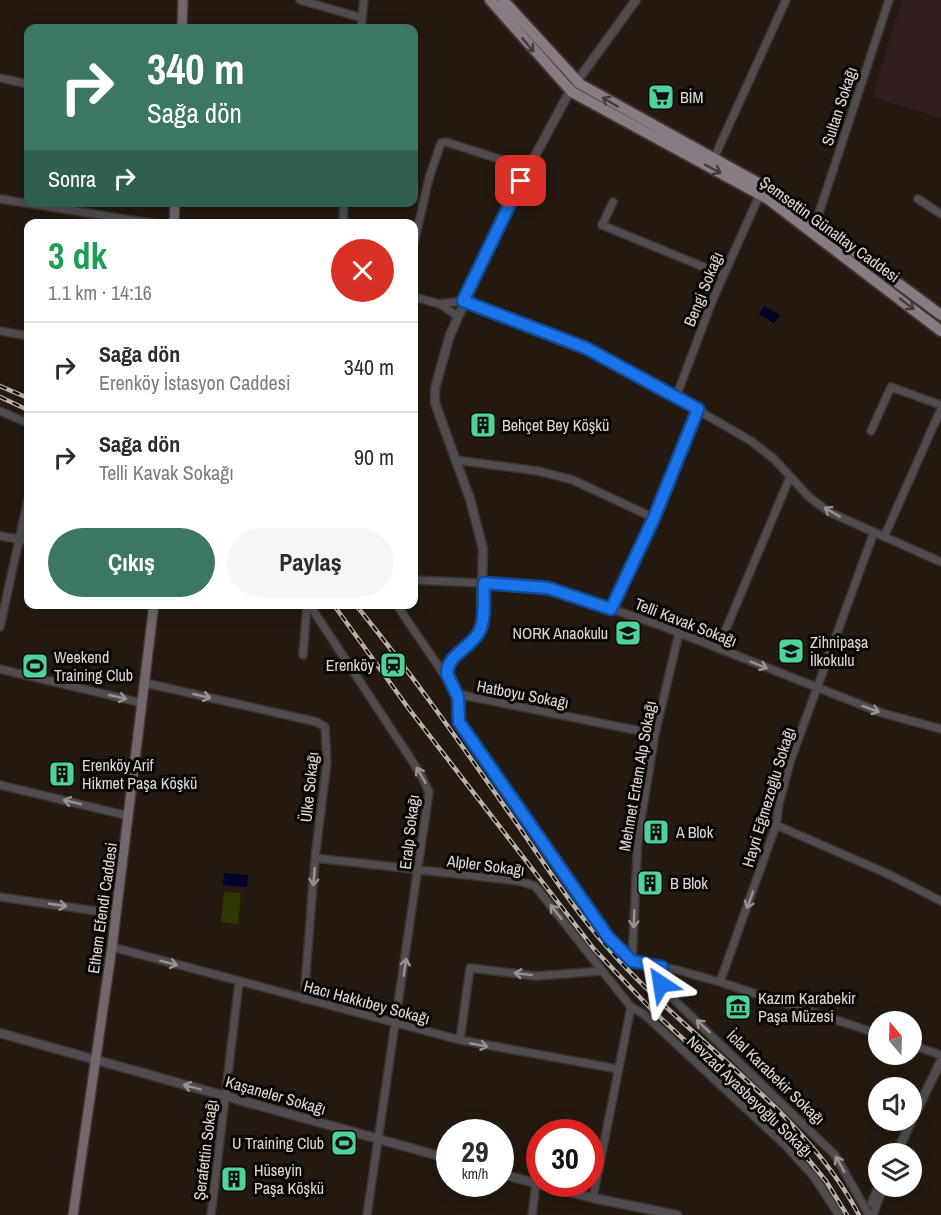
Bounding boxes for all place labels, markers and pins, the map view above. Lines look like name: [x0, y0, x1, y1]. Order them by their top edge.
supermarket icon: BİM: [646, 82, 676, 112]
place label: BİM: [680, 86, 703, 108]
pin: [495, 155, 546, 206]
building icon: Behçet Bey Köşkü: [468, 410, 498, 440]
place label: Behçet Bey Köşkü: [502, 414, 609, 436]
school or university icon: NORK Anaokulu: [613, 618, 643, 648]
place label: NORK Anaokulu: [512, 622, 608, 644]
place label: Zihnipaşa İlkokulu: [810, 631, 869, 671]
school or university icon: Zihnipaşa İlkokulu: [776, 636, 806, 666]
place label: Weekend Training Club: [54, 646, 133, 686]
station icon: Erenköy: [378, 650, 408, 680]
sports icon: Weekend Training Club: [20, 651, 50, 681]
place label: Erenköy: [326, 654, 374, 676]
place label: Erenköy Arif Hikmet Paşa Köşkü: [82, 754, 197, 794]
building icon: Erenköy Arif Hikmet Paşa Köşkü: [47, 759, 77, 789]
building icon: A Blok: [641, 817, 671, 847]
place label: A Blok: [675, 821, 714, 843]
building icon: B Blok: [635, 868, 665, 898]
place label: B Blok: [670, 872, 708, 894]
place label: Kazım Karabekir Paşa Müzesi: [758, 987, 856, 1027]
museum icon: Kazım Karabekir Paşa Müzesi: [723, 992, 753, 1022]
sports icon: U Training Club: [329, 1128, 359, 1158]
place label: U Training Club: [232, 1132, 324, 1154]
place label: Hüseyin Paşa Köşkü: [254, 1159, 324, 1199]
building icon: Hüseyin Paşa Köşkü: [219, 1164, 249, 1194]

